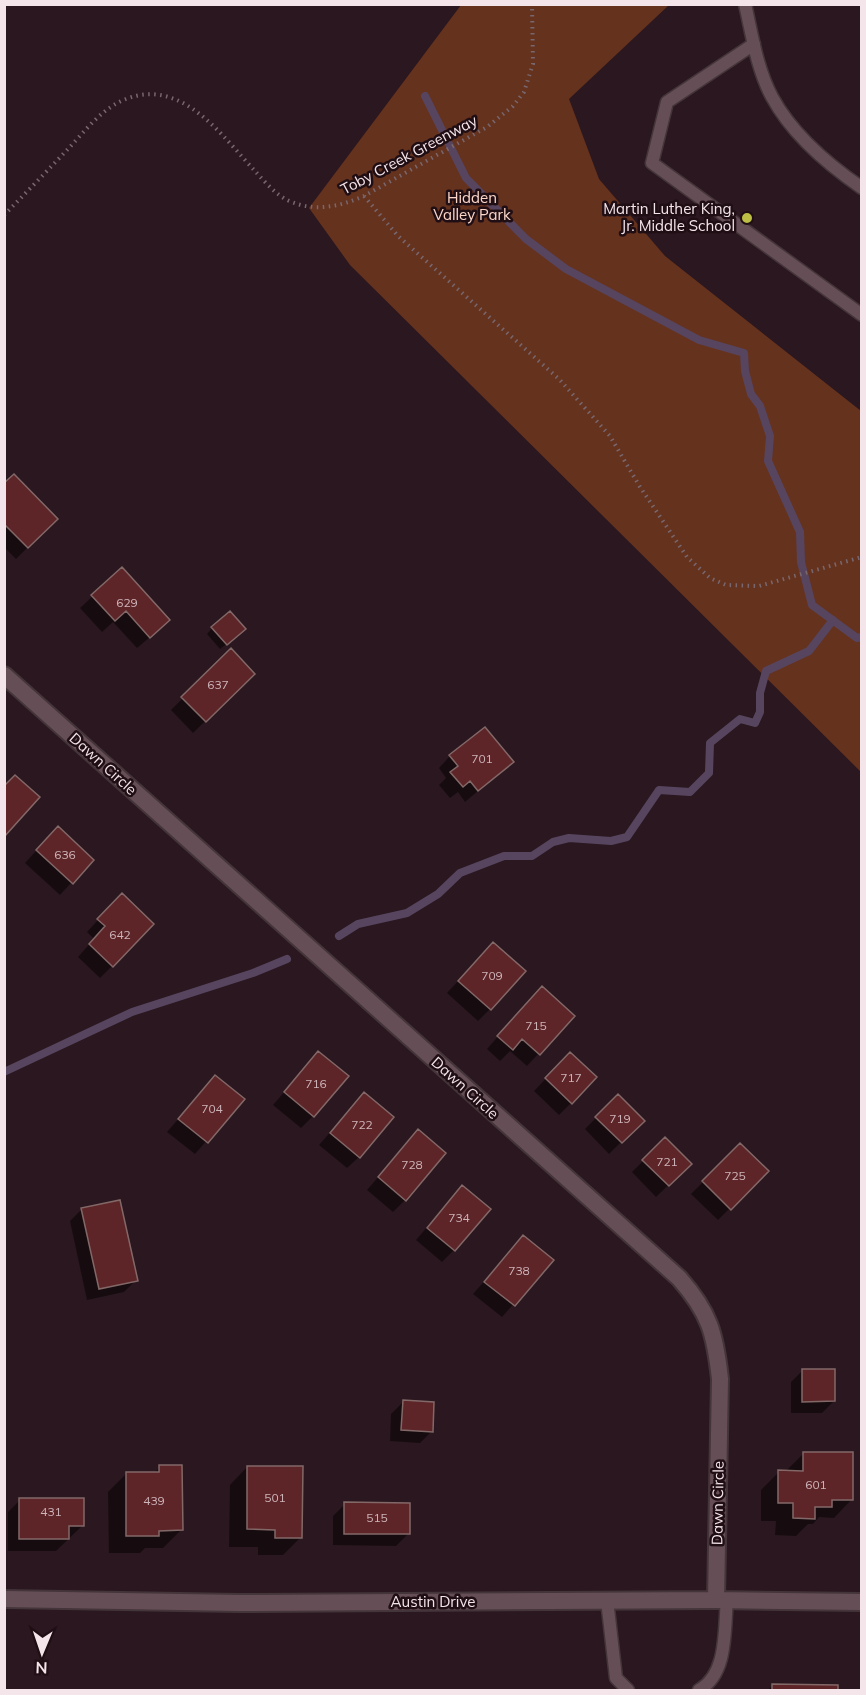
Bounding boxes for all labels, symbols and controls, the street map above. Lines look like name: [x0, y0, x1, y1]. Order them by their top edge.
street label: Toby Creek Greenway: [337, 110, 480, 199]
park label: Hidden Valley Park: [433, 188, 511, 224]
place label: Martin Luther King, Jr. Middle School: [603, 199, 735, 235]
marker: Martin Luther King, Jr. Middle School: [740, 211, 754, 225]
house number: 629: [116, 595, 138, 610]
house number: 637: [207, 677, 229, 692]
street label: Dawn Circle: [66, 728, 141, 799]
house number: 701: [471, 751, 493, 766]
house number: 636: [54, 847, 76, 862]
house number: 642: [109, 927, 131, 942]
house number: 709: [481, 968, 503, 983]
house number: 715: [525, 1018, 547, 1033]
street label: Dawn Circle: [428, 1052, 503, 1123]
house number: 717: [560, 1070, 582, 1085]
house number: 716: [305, 1076, 327, 1091]
house number: 704: [201, 1101, 223, 1116]
house number: 719: [609, 1111, 631, 1126]
house number: 722: [351, 1117, 373, 1132]
house number: 721: [656, 1154, 678, 1169]
house number: 728: [401, 1157, 423, 1172]
house number: 725: [724, 1168, 746, 1183]
house number: 734: [448, 1210, 470, 1225]
house number: 738: [508, 1263, 530, 1278]
street label: Dawn Circle: [707, 1461, 728, 1545]
house number: 601: [805, 1477, 827, 1492]
house number: 501: [264, 1490, 286, 1505]
house number: 439: [143, 1493, 165, 1508]
house number: 431: [40, 1504, 62, 1519]
house number: 515: [366, 1510, 388, 1525]
street label: Austin Drive: [391, 1592, 475, 1611]
north arrow: [12, 1623, 72, 1683]
text: N: [35, 1658, 48, 1678]

